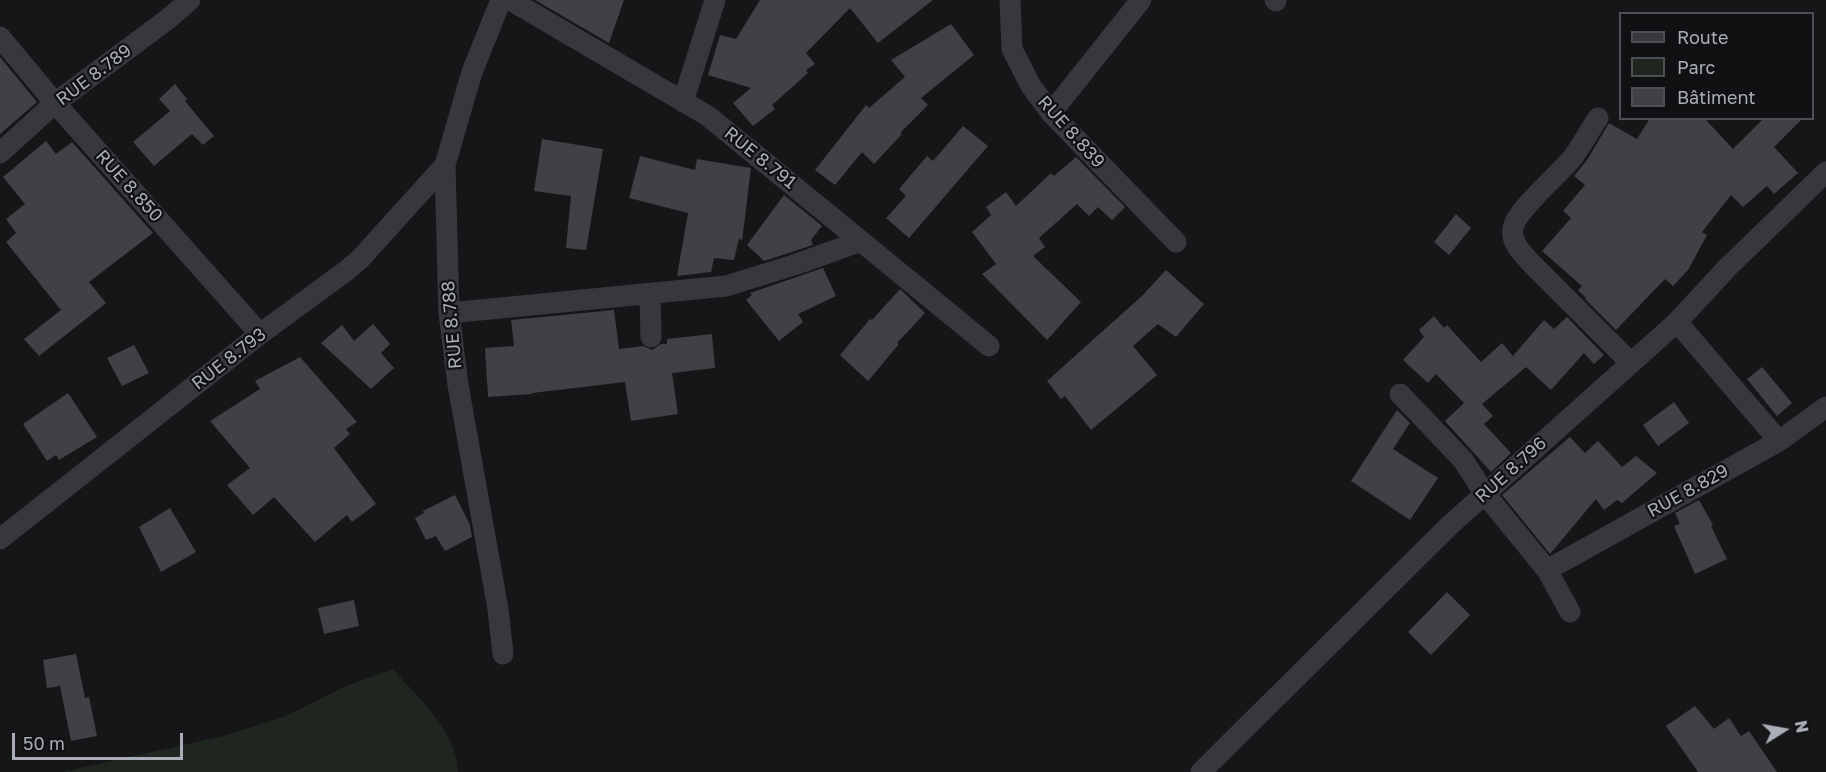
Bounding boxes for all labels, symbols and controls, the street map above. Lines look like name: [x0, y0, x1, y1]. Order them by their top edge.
legend: [1619, 12, 1814, 120]
text: Route: [1677, 26, 1728, 48]
street label: RUE 8.789: [52, 40, 136, 110]
text: Parc: [1677, 56, 1715, 78]
text: Bâtiment: [1677, 86, 1756, 108]
street label: RUE 8.839: [1033, 92, 1109, 172]
street label: RUE 8.791: [720, 122, 800, 194]
street label: RUE 8.850: [91, 145, 167, 227]
street label: RUE 8.788: [437, 280, 467, 370]
street label: RUE 8.793: [188, 323, 270, 395]
street label: RUE 8.796: [1471, 432, 1551, 508]
street label: RUE 8.829: [1644, 460, 1732, 522]
north arrow: [1754, 700, 1814, 760]
text: N: [1791, 719, 1813, 734]
scale bar: [15, 721, 186, 759]
text: 50 m: [23, 732, 65, 754]

